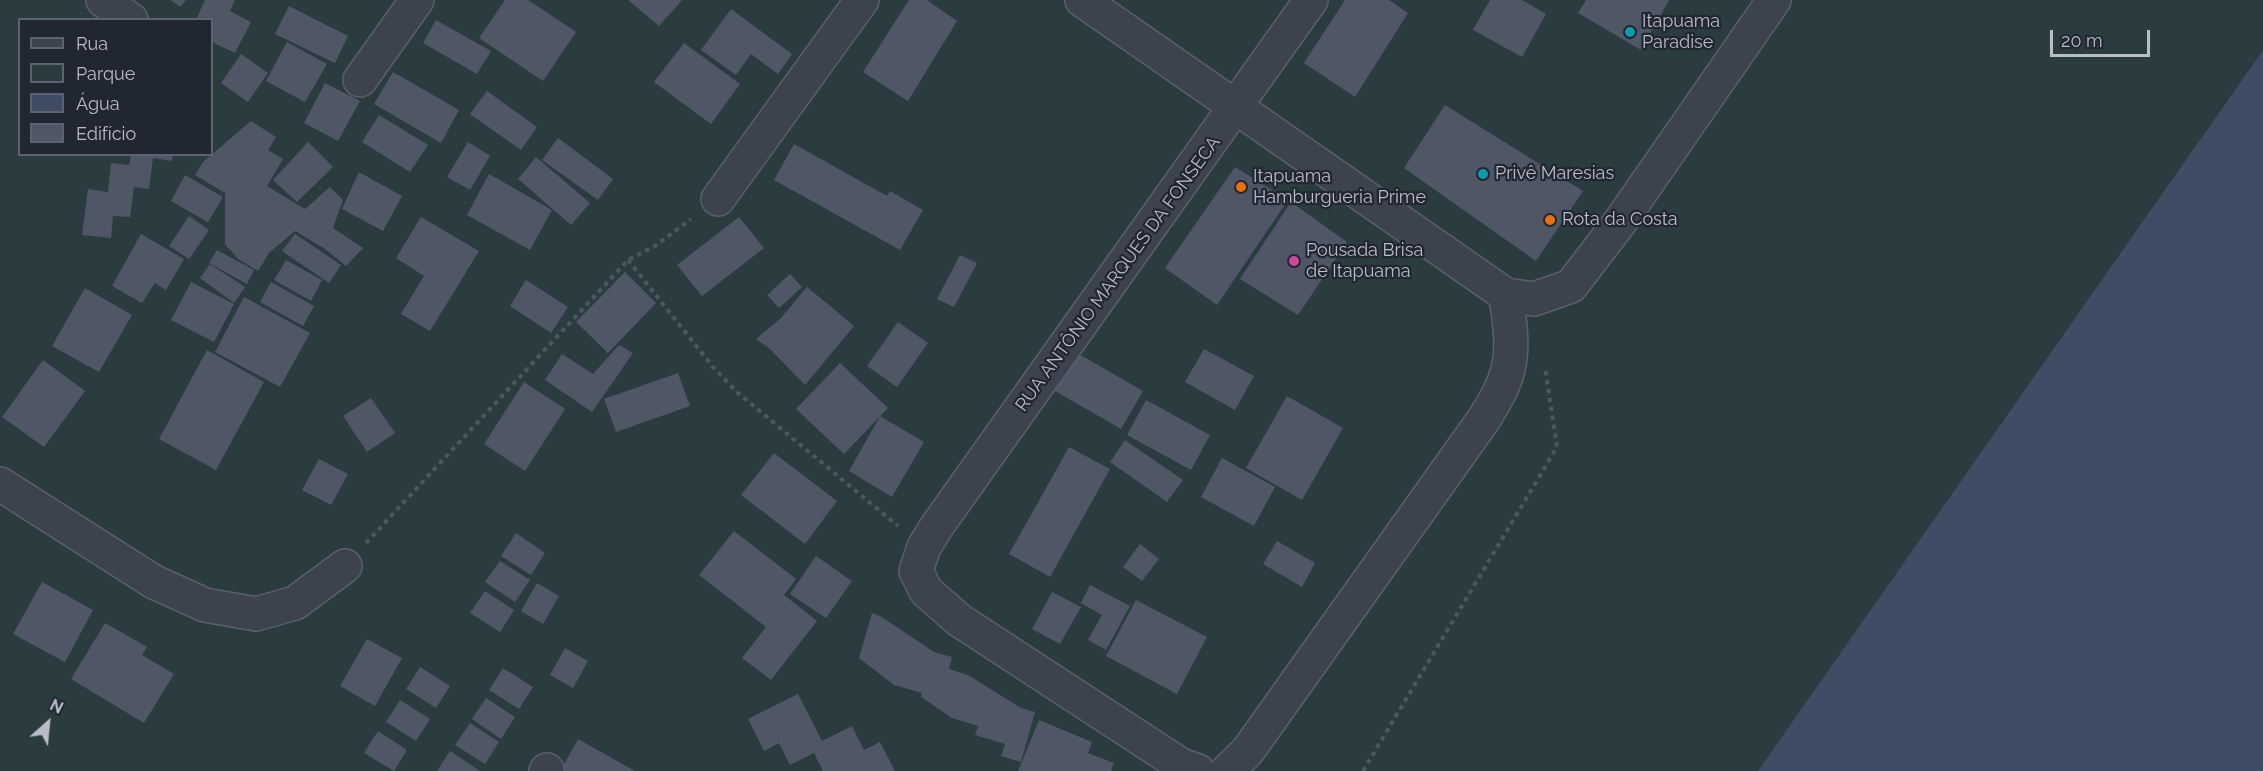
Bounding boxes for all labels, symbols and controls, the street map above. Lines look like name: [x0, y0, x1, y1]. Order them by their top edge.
place label: Itapuama Paradise: [1642, 11, 1720, 54]
legend: [18, 18, 213, 156]
scale bar: [2053, 18, 2154, 56]
marker: Itapuama Paradise: [1623, 25, 1637, 39]
text: 20 m: [2061, 30, 2103, 51]
text: Rua: [76, 33, 108, 54]
text: Parque: [76, 63, 135, 84]
text: Água: [76, 93, 120, 114]
text: Edifício: [76, 123, 136, 144]
street label: RUA ANTÔNIO MARQUES DA FONSECA: [1011, 132, 1225, 416]
place label: Privê Maresias: [1495, 163, 1614, 185]
place label: Itapuama Hamburgueria Prime: [1253, 166, 1426, 208]
marker: Privê Maresias: [1476, 167, 1490, 181]
marker: Itapuama Hamburgueria Prime: [1234, 180, 1248, 194]
place label: Rota da Costa: [1562, 209, 1678, 231]
marker: Rota da Costa: [1543, 213, 1557, 227]
place label: Pousada Brisa de Itapuama: [1306, 240, 1423, 282]
marker: Pousada Brisa de Itapuama: [1287, 254, 1301, 268]
north arrow: [18, 693, 78, 753]
text: N: [47, 695, 66, 718]

